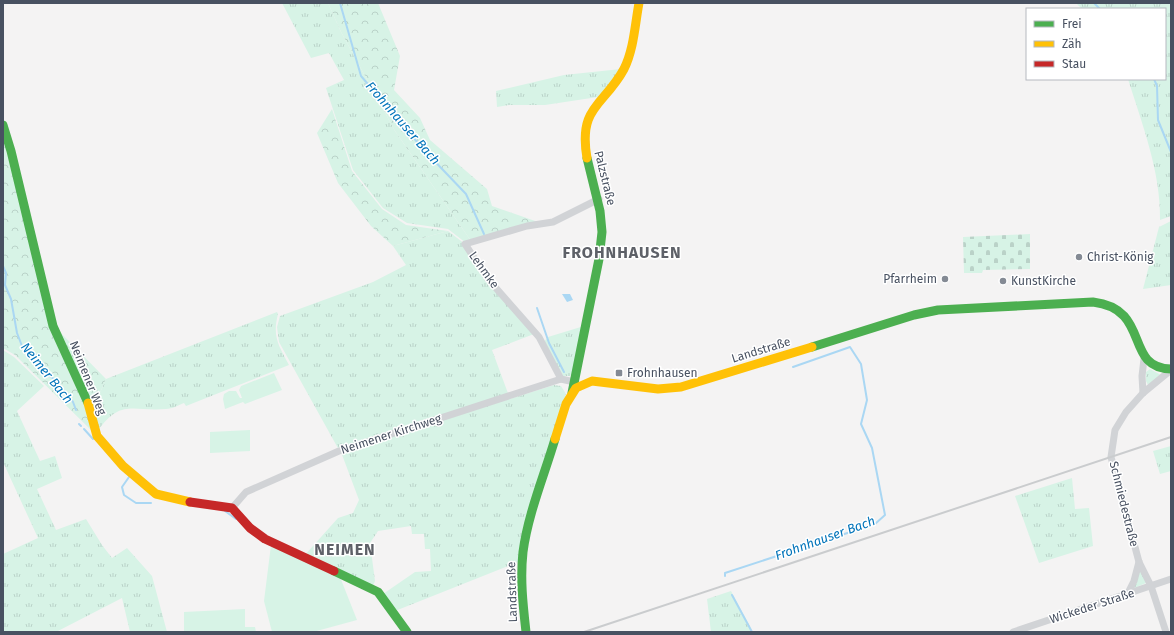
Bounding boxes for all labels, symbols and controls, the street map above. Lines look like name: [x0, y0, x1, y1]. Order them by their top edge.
legend: [1026, 8, 1166, 80]
text: Frei: [1062, 17, 1082, 31]
text: Zäh: [1062, 37, 1082, 51]
text: Stau: [1062, 57, 1086, 71]
water label: Frohnhauser Bach: [363, 78, 443, 168]
street label: Palzstraße: [591, 149, 619, 207]
district label: FROHNHAUSEN: [562, 243, 682, 262]
street label: Lehmke: [466, 249, 502, 291]
place label: Christ-König: [1087, 250, 1154, 264]
marker: Christ-König: [1074, 252, 1084, 262]
place label: Pfarrheim: [883, 272, 937, 286]
marker: Pfarrheim: [940, 274, 950, 284]
place label: KunstKirche: [1011, 274, 1076, 288]
marker: KunstKirche: [998, 276, 1008, 286]
street label: Landstraße: [730, 334, 792, 366]
water label: Neimer Bach: [18, 339, 76, 407]
street label: Neimener Weg: [67, 339, 110, 418]
place label: Frohnhausen: [627, 366, 698, 380]
marker: Frohnhausen: [614, 368, 624, 378]
street label: Neimener Kirchweg: [339, 411, 444, 457]
street label: Schmiedestraße: [1107, 460, 1141, 548]
water label: Frohnhauser Bach: [773, 513, 877, 563]
district label: NEIMEN: [314, 540, 376, 559]
street label: Landstraße: [504, 561, 520, 623]
street label: Wickeder Straße: [1048, 586, 1136, 626]

